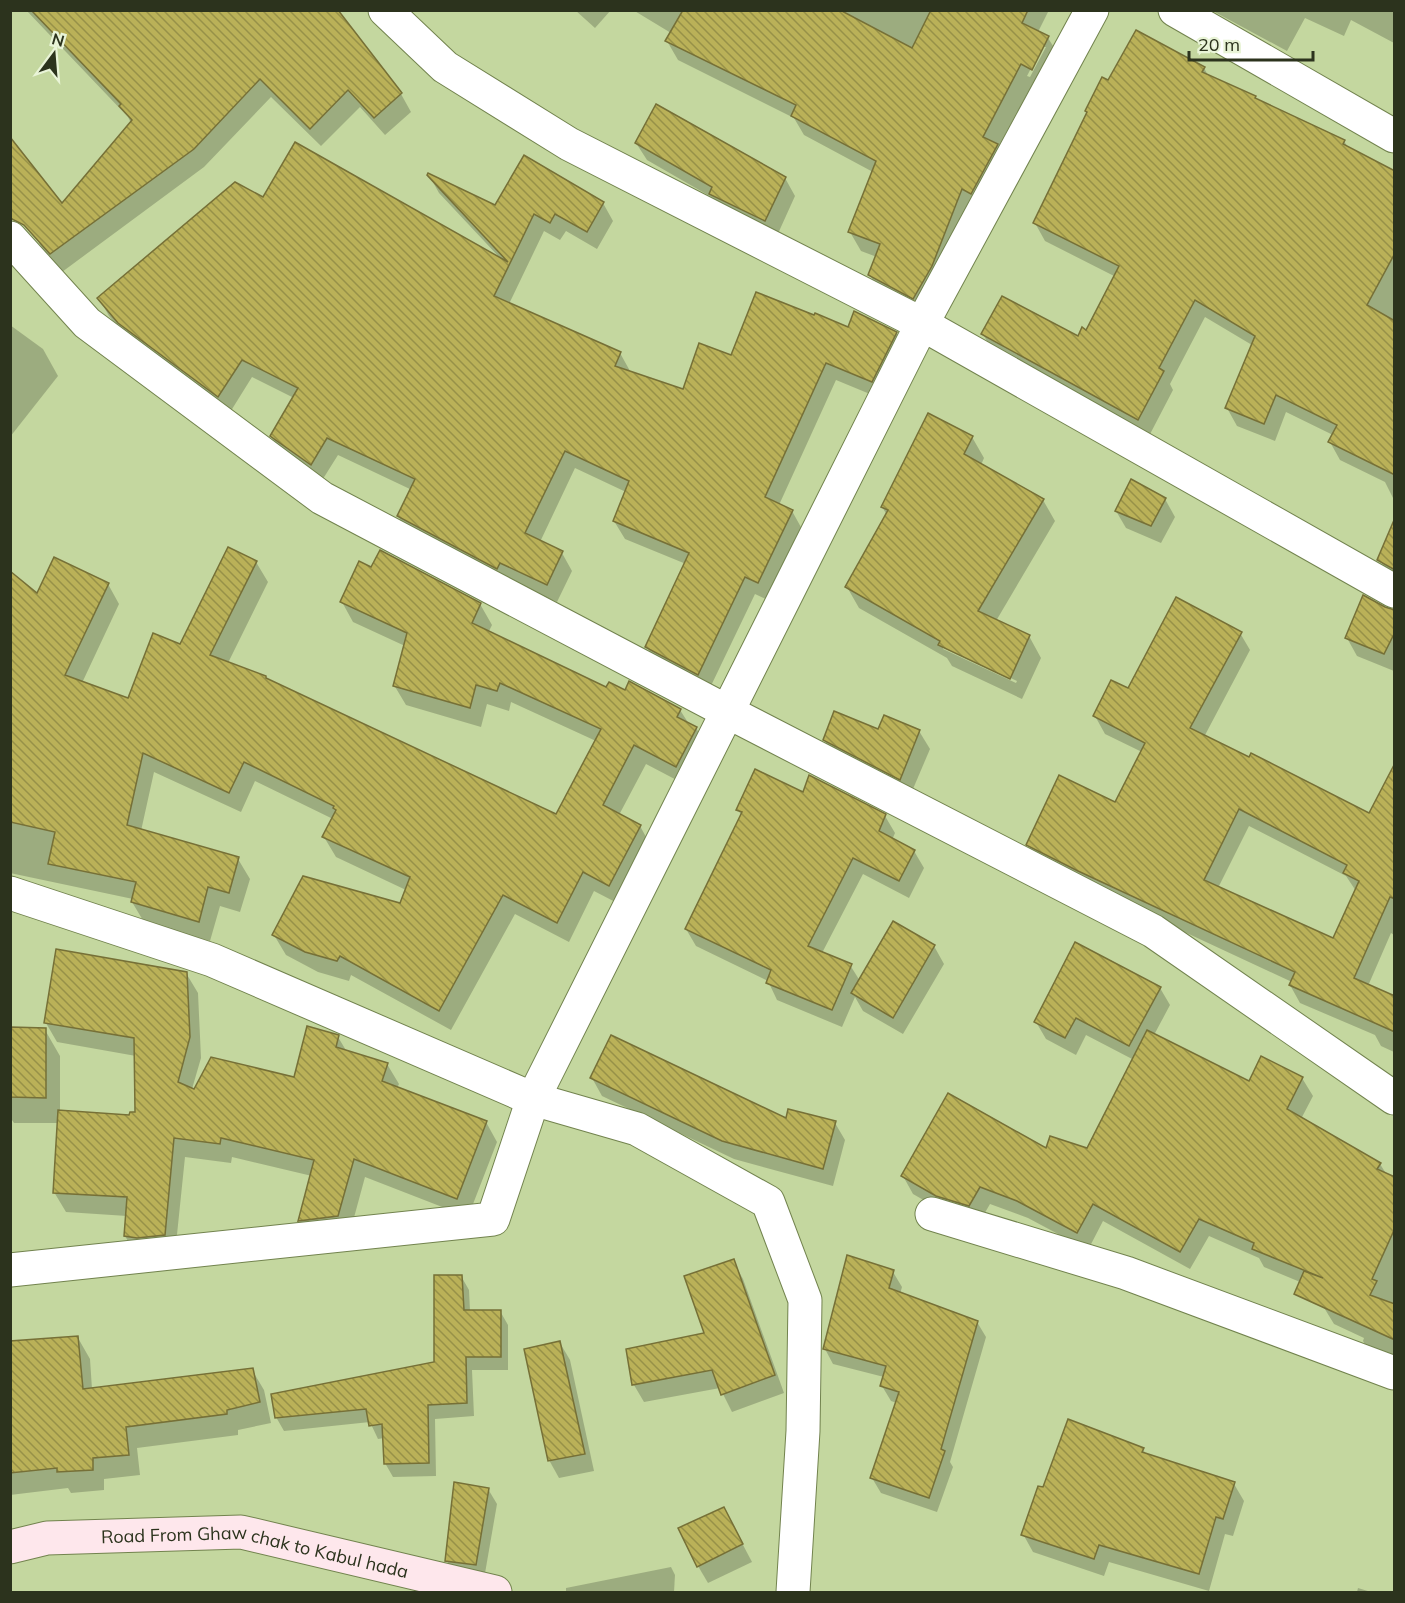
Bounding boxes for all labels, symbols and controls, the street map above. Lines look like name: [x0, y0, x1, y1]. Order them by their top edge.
north arrow: [24, 24, 84, 84]
scale bar: [1189, 24, 1314, 62]
text: N: [50, 28, 67, 51]
text: 20 m: [1198, 33, 1240, 56]
street label: Road From Ghaw chak to Kabul hada: [101, 1520, 411, 1583]

